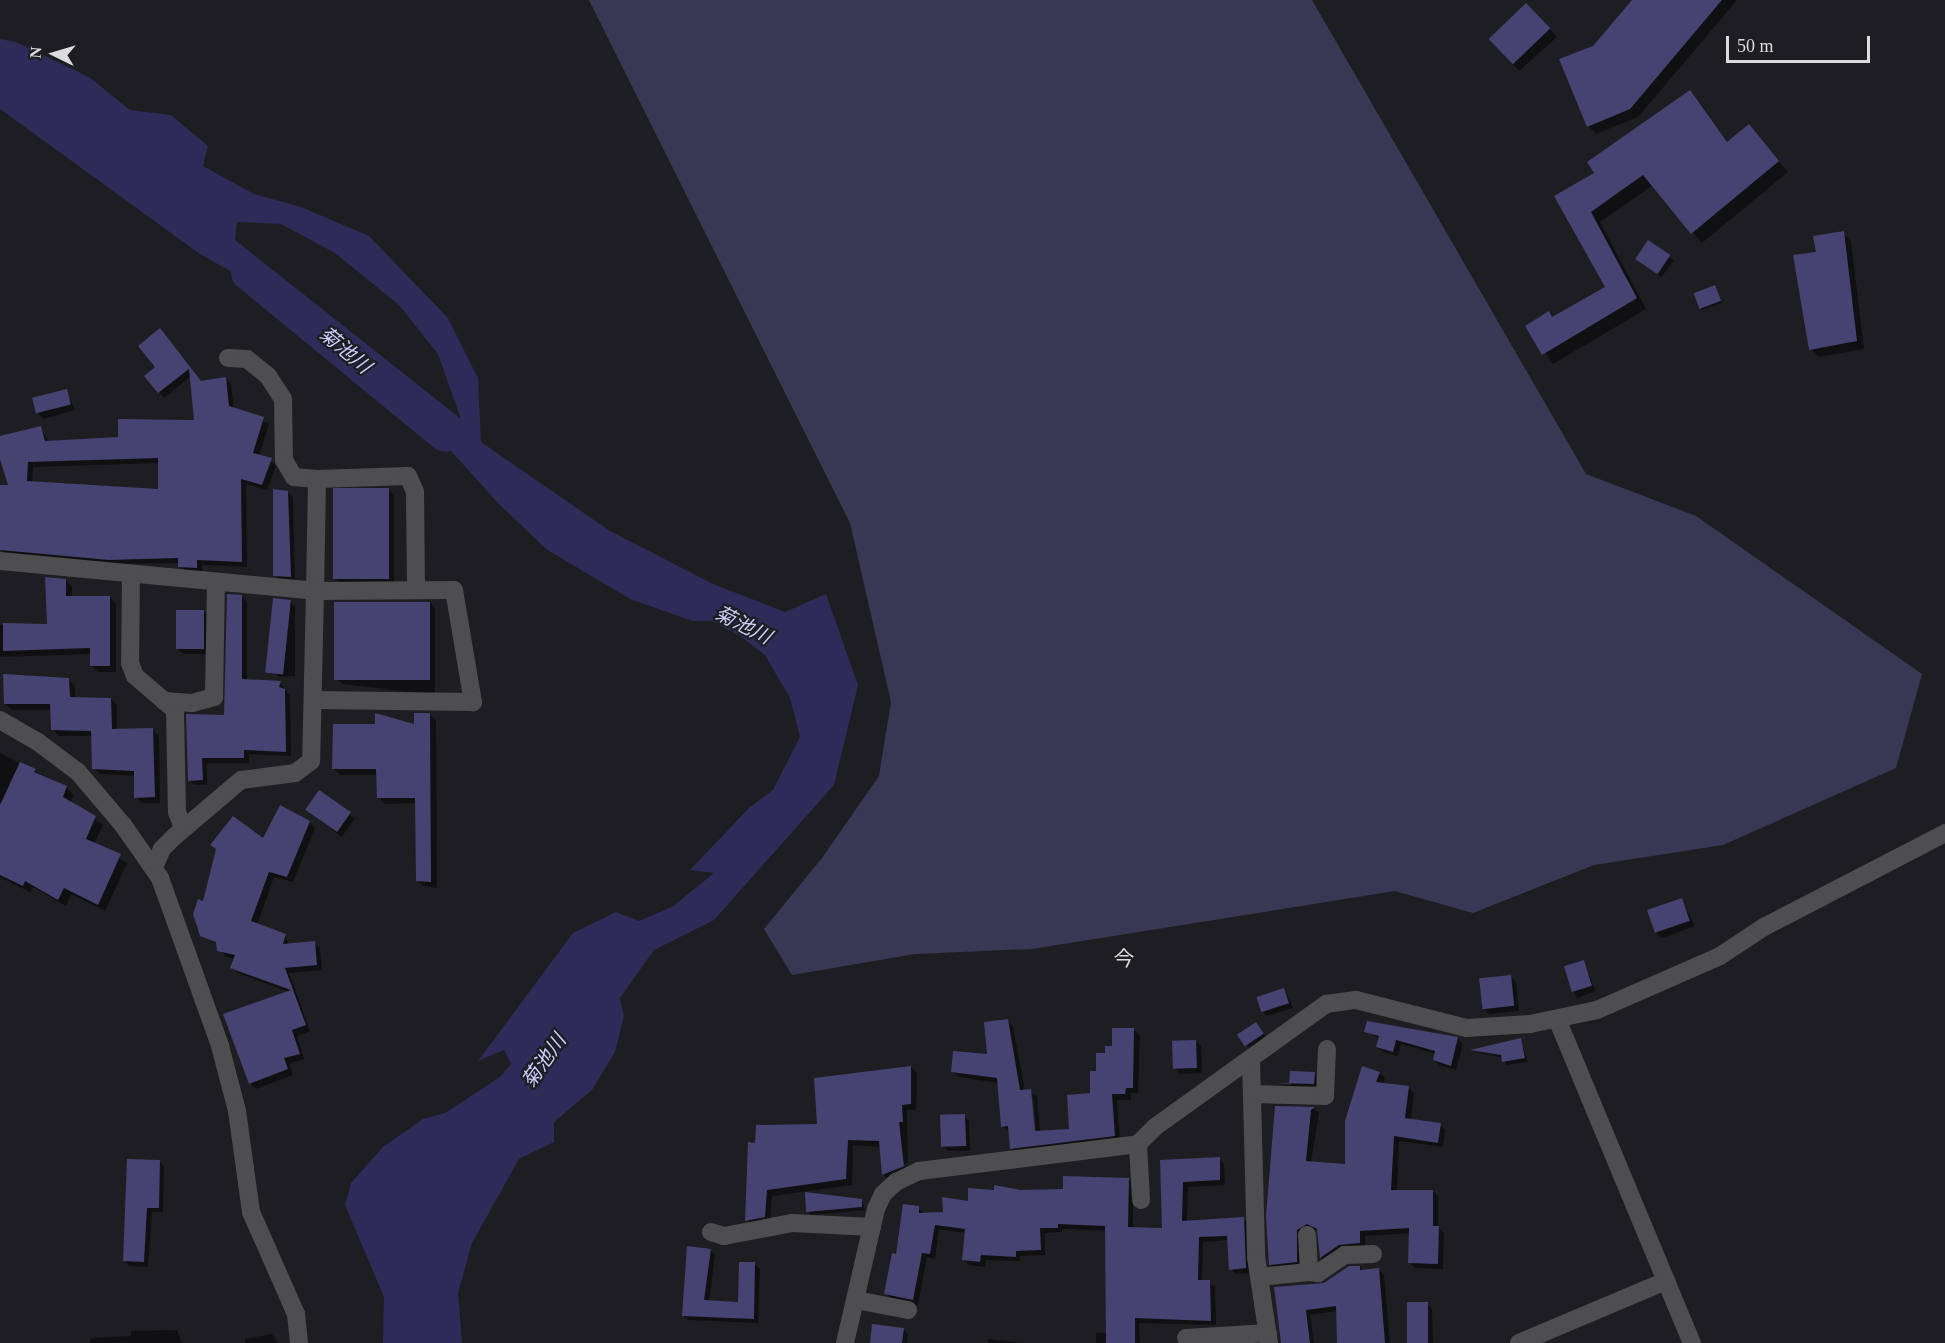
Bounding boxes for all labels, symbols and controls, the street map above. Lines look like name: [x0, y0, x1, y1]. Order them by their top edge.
north arrow: [24, 24, 84, 84]
scale bar: [1729, 24, 1873, 62]
text: 50 m: [1737, 36, 1774, 56]
text: N: [27, 46, 45, 59]
water label: 菊池川: [314, 322, 376, 378]
water label: 菊池川: [711, 601, 775, 649]
district label: 今: [1114, 946, 1134, 972]
water label: 菊池川: [517, 1030, 571, 1092]

